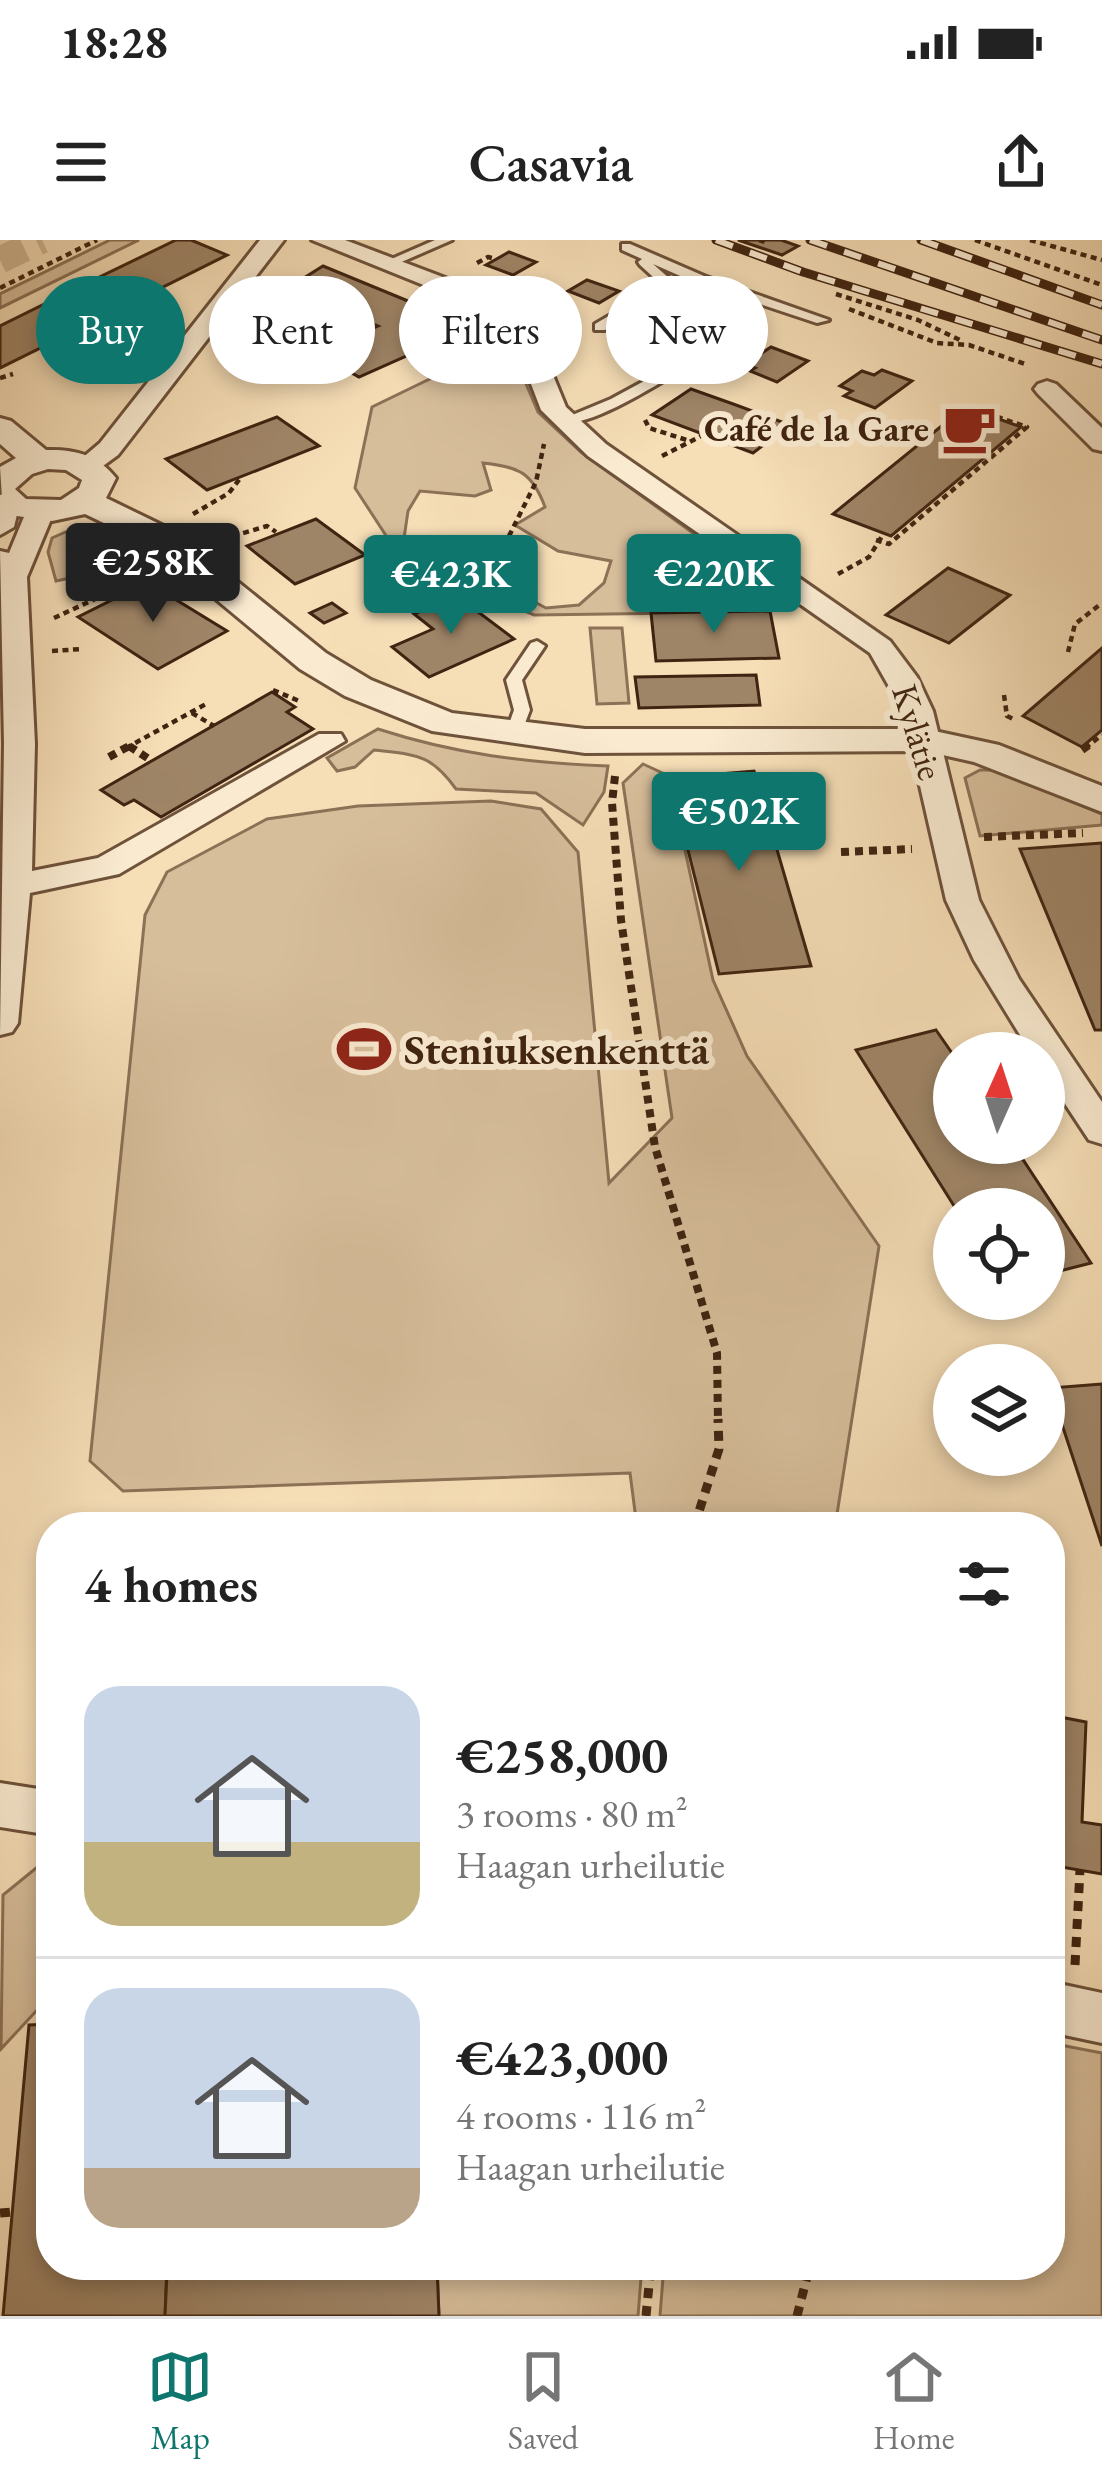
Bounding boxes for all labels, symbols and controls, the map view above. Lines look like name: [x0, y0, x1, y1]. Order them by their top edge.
text: 18:28: [60, 13, 168, 71]
text: Casavia: [469, 127, 633, 197]
icon: menu: [48, 129, 114, 195]
icon: share: [988, 129, 1054, 195]
chip: Buy: [36, 276, 185, 384]
chip: Rent: [209, 276, 375, 384]
chip: Filters: [399, 276, 582, 384]
chip: New: [606, 276, 768, 384]
cafe icon: Café de la Gare: [940, 399, 998, 457]
place label: Café de la Gare: [704, 405, 929, 452]
pin: €258K: [69, 523, 237, 625]
pin: €220K: [630, 534, 798, 636]
pin: €423K: [367, 535, 535, 637]
text: €258K: [93, 536, 213, 587]
text: €220K: [654, 547, 774, 598]
text: €423K: [391, 548, 511, 599]
street label: Kylätie: [881, 679, 955, 785]
pin: €502K: [655, 772, 823, 874]
text: €502K: [679, 785, 799, 836]
sports icon: Steniuksenkenttä: [335, 1020, 393, 1078]
place label: Steniuksenkenttä: [404, 1022, 710, 1077]
north arrow: [933, 1032, 1065, 1164]
map controls: [933, 1032, 1065, 1476]
button: locate: [933, 1188, 1065, 1320]
button: layers: [933, 1344, 1065, 1476]
text: 4 homes: [84, 1551, 258, 1617]
icon: filters: [951, 1551, 1017, 1617]
text: €258,000: [456, 1722, 668, 1788]
icon: home: [180, 1734, 324, 1878]
text: 3 rooms · 80 m²: [456, 1788, 688, 1839]
text: Haagan urheilutie: [456, 1839, 725, 1890]
text: €423,000: [456, 2024, 668, 2090]
icon: home: [180, 2036, 324, 2180]
text: 4 rooms · 116 m²: [456, 2090, 707, 2141]
text: Haagan urheilutie: [456, 2141, 725, 2192]
tab: Map: [147, 2344, 213, 2459]
tab: Saved: [508, 2344, 579, 2459]
tab: Home: [873, 2344, 955, 2459]

